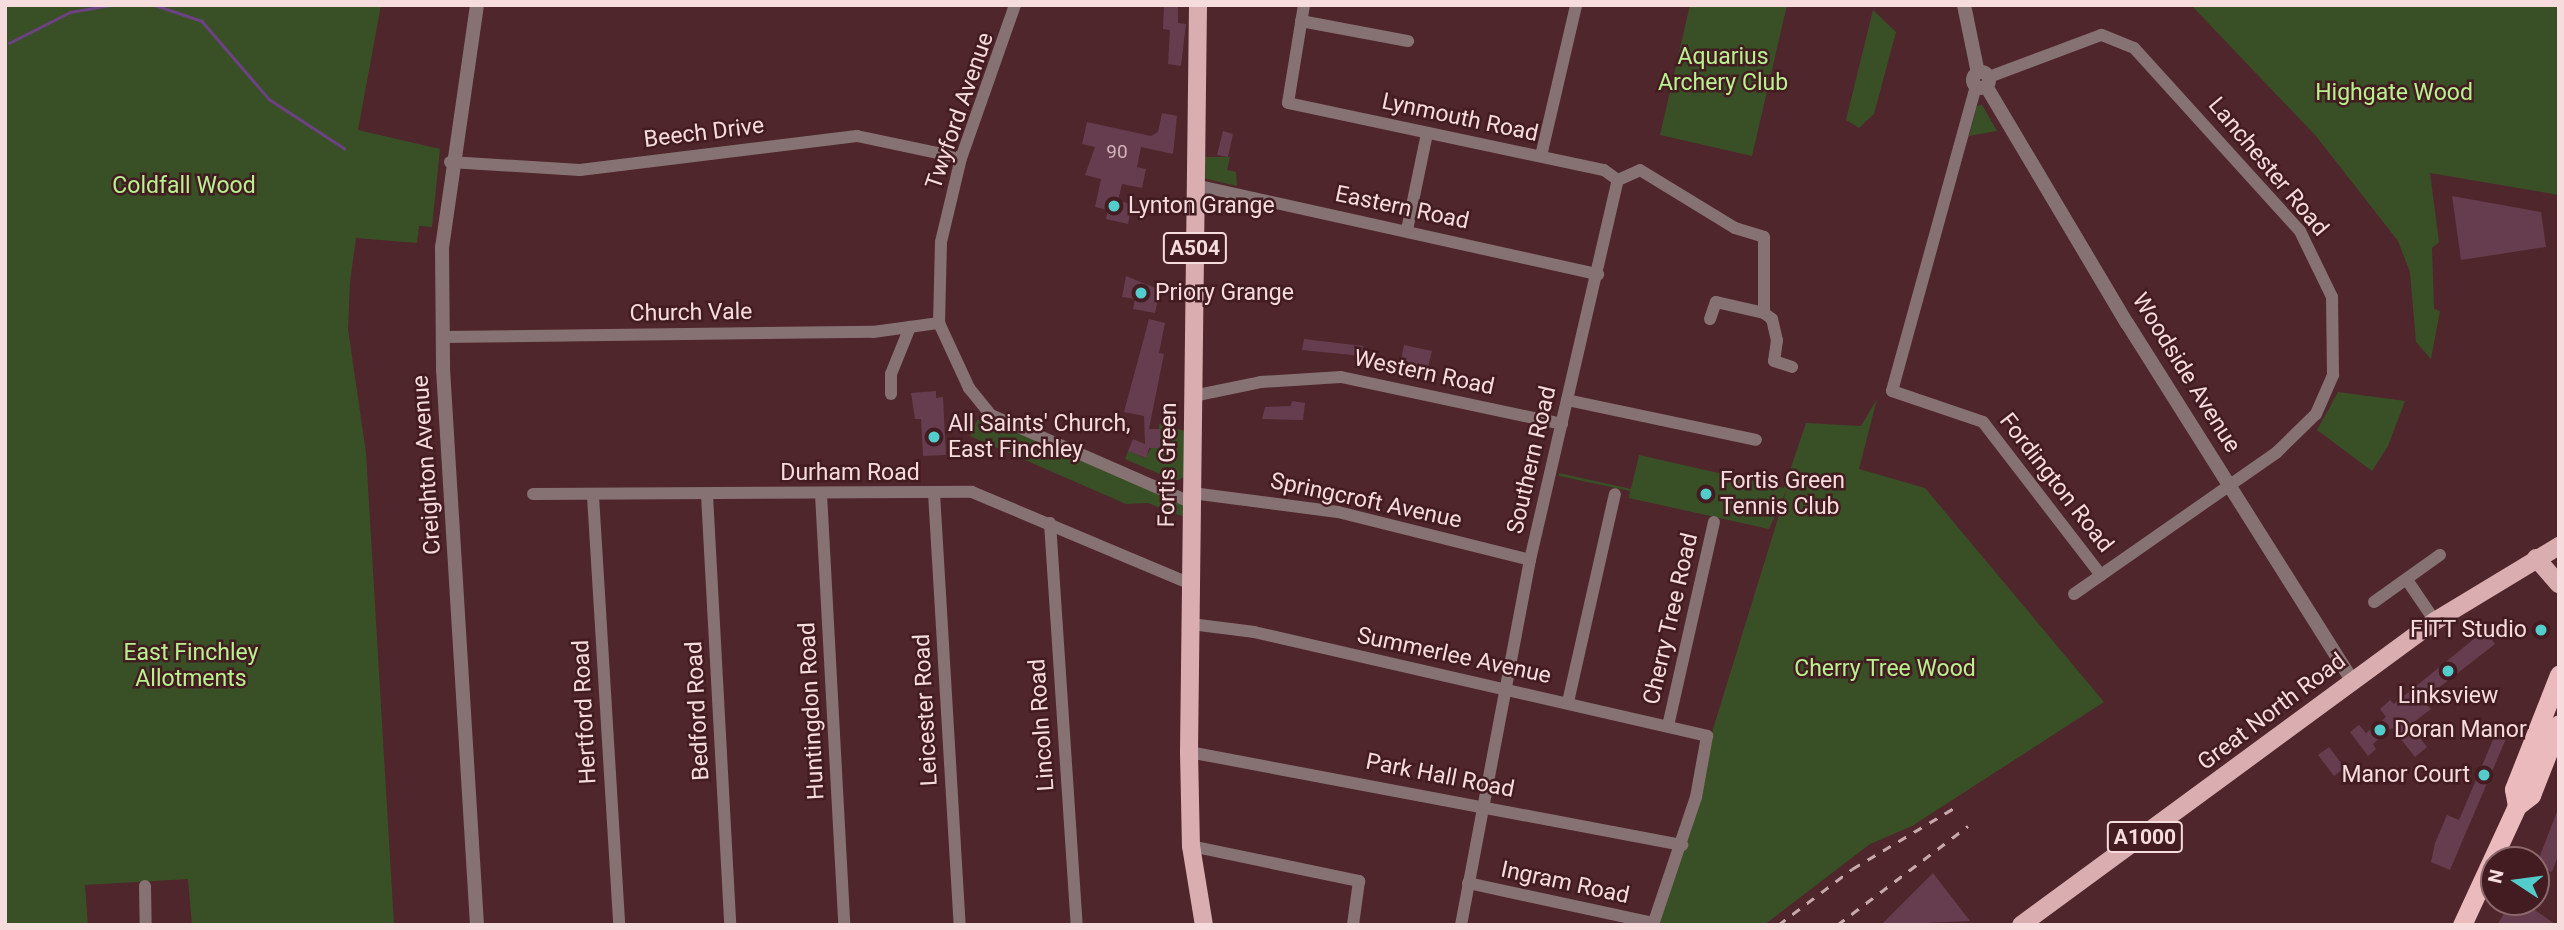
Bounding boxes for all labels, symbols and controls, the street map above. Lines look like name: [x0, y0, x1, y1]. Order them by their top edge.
street label: Twyford Avenue: [920, 29, 1000, 193]
park label: Aquarius Archery Club: [1658, 43, 1788, 97]
park label: Highgate Wood: [2315, 79, 2473, 107]
street label: Lynmouth Road: [1379, 88, 1541, 148]
street label: Lanchester Road: [2202, 92, 2334, 242]
street label: Beech Drive: [642, 112, 766, 154]
house number: 90: [1106, 141, 1128, 163]
park label: Coldfall Wood: [112, 172, 256, 200]
street label: Eastern Road: [1333, 180, 1471, 236]
place label: Lynton Grange: [1128, 192, 1275, 220]
marker: Lynton Grange: [1106, 198, 1122, 214]
road number: A504: [1162, 230, 1228, 266]
place label: Priory Grange: [1155, 279, 1294, 307]
marker: Priory Grange: [1133, 285, 1149, 301]
street label: Woodside Avenue: [2126, 288, 2246, 458]
street label: Church Vale: [629, 298, 753, 328]
street label: Western Road: [1351, 345, 1497, 401]
street label: Creighton Avenue: [407, 374, 447, 556]
street label: Southern Road: [1502, 383, 1562, 537]
street label: Fortis Green: [1153, 402, 1183, 528]
street label: Fordington Road: [1993, 408, 2119, 558]
place label: All Saints' Church, East Finchley: [948, 410, 1131, 464]
marker: All Saints' Church, East Finchley: [926, 429, 942, 445]
street label: Durham Road: [780, 459, 920, 487]
street label: Springcroft Avenue: [1268, 467, 1464, 535]
place label: Fortis Green Tennis Club: [1720, 467, 1845, 521]
marker: Fortis Green Tennis Club: [1698, 486, 1714, 502]
street label: Cherry Tree Road: [1638, 530, 1704, 708]
place label: FITT Studio: [2409, 616, 2527, 644]
street label: Huntingdon Road: [794, 622, 830, 800]
street label: Summerlee Avenue: [1355, 622, 1553, 690]
marker: FITT Studio: [2533, 622, 2549, 638]
street label: Leicester Road: [908, 633, 944, 787]
park label: East Finchley Allotments: [124, 639, 258, 693]
street label: Hertford Road: [567, 639, 603, 785]
street label: Bedford Road: [681, 641, 715, 781]
street label: Great North Road: [2193, 647, 2351, 777]
park label: Cherry Tree Wood: [1794, 655, 1976, 683]
street label: Lincoln Road: [1024, 658, 1060, 792]
marker: Linksview: [2440, 663, 2456, 679]
place label: Linksview: [2398, 682, 2498, 710]
place label: Doran Manor: [2394, 716, 2527, 744]
marker: Doran Manor: [2372, 722, 2388, 738]
street label: Park Hall Road: [1363, 748, 1517, 804]
place label: Manor Court: [2341, 761, 2470, 789]
marker: Manor Court: [2476, 767, 2492, 783]
road number: A1000: [2106, 820, 2184, 854]
north arrow: [2480, 846, 2550, 916]
street label: Ingram Road: [1498, 856, 1632, 910]
text: N: [2483, 867, 2509, 886]

